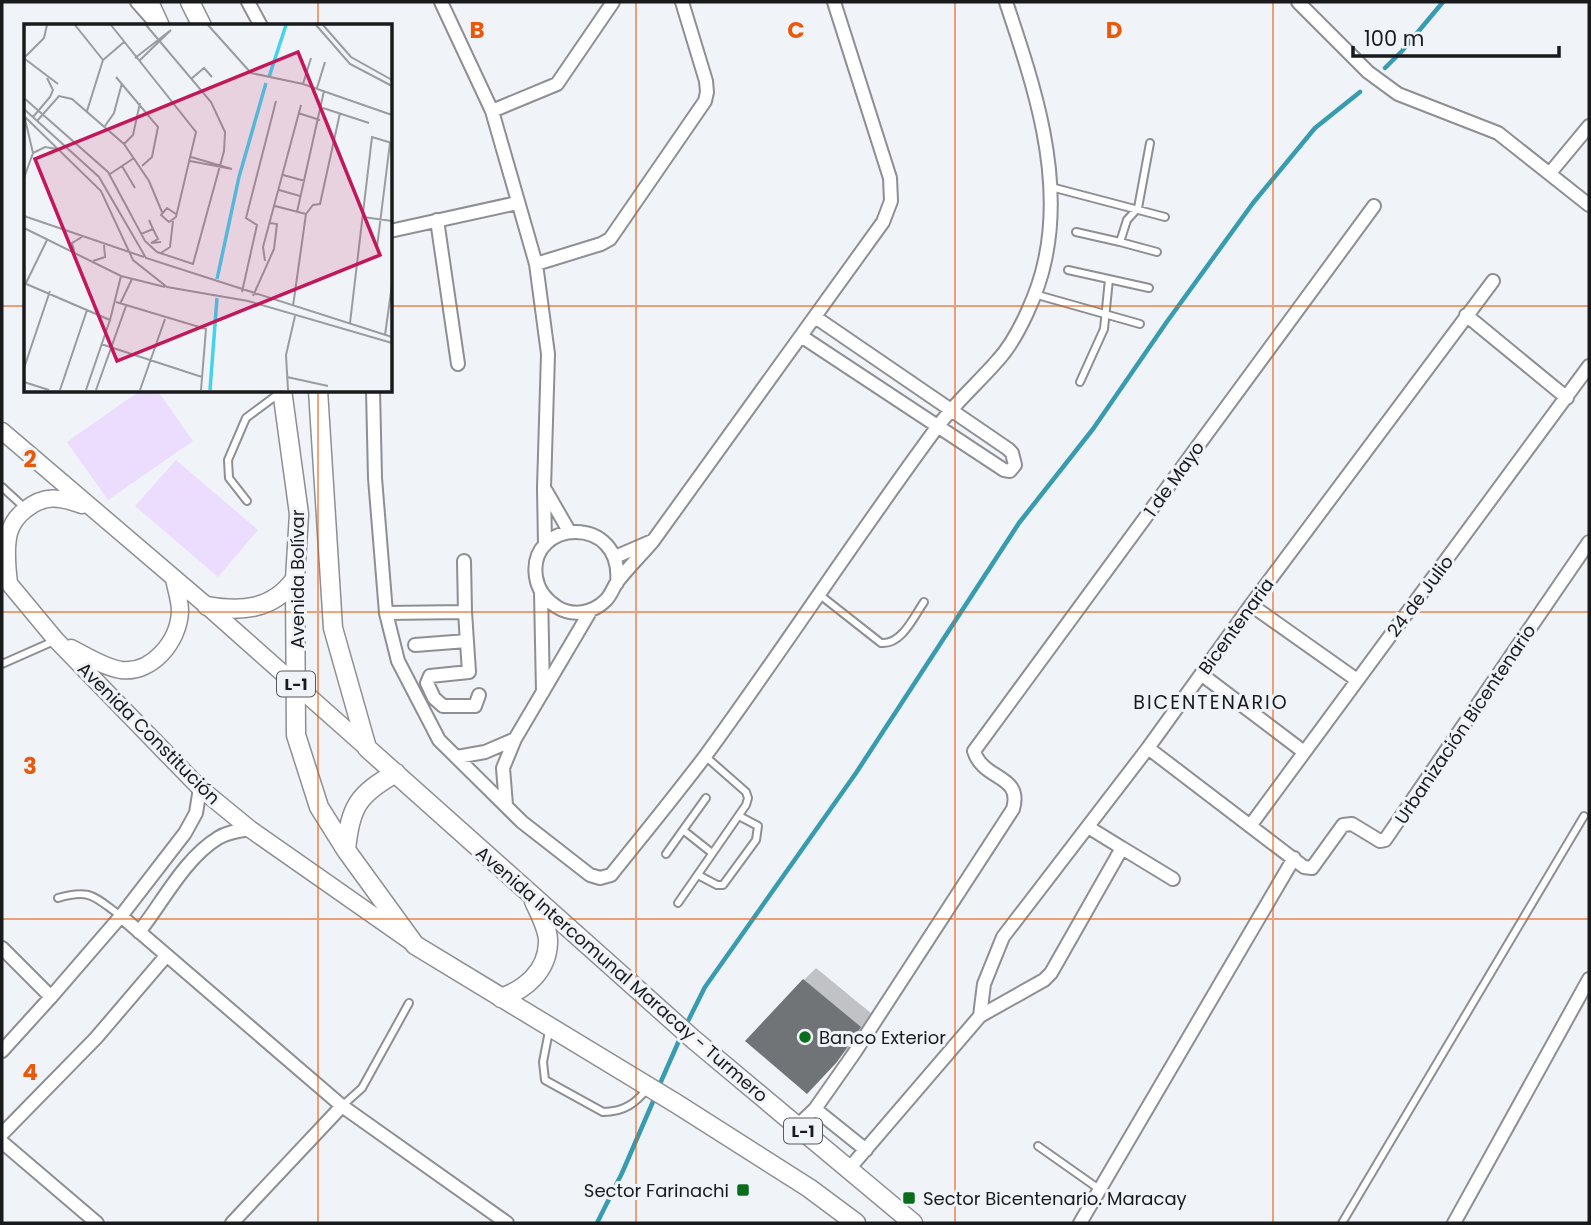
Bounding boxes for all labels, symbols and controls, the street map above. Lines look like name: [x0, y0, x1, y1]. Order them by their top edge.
text: B: [469, 14, 485, 46]
text: C: [787, 14, 805, 46]
text: D: [1106, 14, 1122, 46]
scale bar: [1353, 14, 1560, 58]
inset map: [24, 24, 392, 392]
text: 100 m: [1364, 24, 1424, 53]
street label: 1 de Mayo: [1138, 436, 1210, 522]
text: 2: [23, 443, 37, 475]
street label: Avenida Bolívar: [285, 509, 310, 648]
street label: 24 de Julio: [1381, 550, 1459, 642]
street label: Bicentenaria: [1192, 573, 1280, 679]
street label: Urbanización Bicentenario: [1389, 619, 1541, 829]
street label: Avenida Constitución: [72, 656, 226, 810]
road number: L-1: [277, 671, 315, 696]
district label: BICENTENARIO: [1133, 689, 1289, 716]
text: 3: [23, 750, 37, 782]
street label: Avenida Intercomunal Maracay - Turmero: [471, 840, 773, 1108]
place label: Banco Exterior: [819, 1025, 946, 1050]
marker: Banco Exterior: [797, 1029, 813, 1045]
text: 4: [22, 1056, 38, 1088]
road number: L-1: [784, 1119, 822, 1144]
place label: Sector Farinachi: [584, 1178, 729, 1203]
marker: Sector Farinachi: [735, 1182, 751, 1198]
place label: Sector Bicentenario. Maracay: [923, 1186, 1187, 1211]
marker: Sector Bicentenario. Maracay: [901, 1190, 917, 1206]

